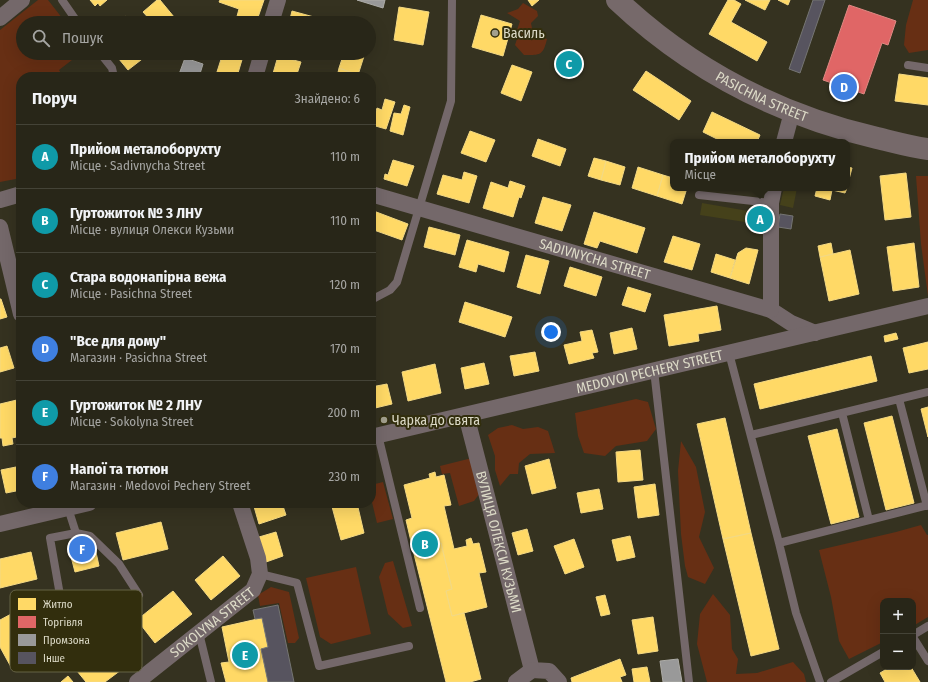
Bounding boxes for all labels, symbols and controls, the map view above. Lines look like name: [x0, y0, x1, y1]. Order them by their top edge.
search box: [16, 16, 376, 60]
place label: Василь: [503, 25, 545, 42]
icon: search: [30, 27, 52, 49]
marker: Василь: [490, 28, 500, 38]
text: Пошук: [62, 29, 103, 47]
pin: C: [556, 49, 582, 79]
street label: PASICHNA STREET: [713, 67, 811, 125]
pin: D: [831, 72, 857, 102]
text: Поруч: [32, 88, 77, 109]
text: Знайдено: 6: [295, 91, 360, 106]
popup: [670, 139, 850, 191]
text: Прийом металоборухту: [70, 140, 221, 158]
text: A: [41, 149, 49, 164]
text: 110 m: [330, 149, 360, 164]
text: Прийом металоборухту: [685, 149, 835, 167]
text: Місце · Sadivnycha Street: [70, 158, 205, 173]
text: Місце: [685, 167, 716, 182]
text: Гуртожиток № 3 ЛНУ: [70, 204, 202, 222]
pin: A: [747, 204, 773, 234]
text: B: [41, 213, 49, 228]
text: 110 m: [330, 213, 360, 228]
text: Місце · вулиця Олекси Кузьми: [70, 222, 234, 237]
street label: SADIVNYCHA STREET: [537, 235, 653, 283]
text: Стара водонапірна вежа: [70, 268, 226, 286]
text: C: [42, 277, 48, 292]
text: 120 m: [329, 277, 360, 292]
text: Місце · Pasichna Street: [70, 286, 192, 301]
your location: [541, 322, 561, 342]
text: "Все для дому": [70, 332, 166, 350]
text: D: [41, 341, 49, 356]
text: 170 m: [330, 341, 360, 356]
street label: MEDOVOI PECHERY STREET: [574, 346, 725, 397]
text: Магазин · Pasichna Street: [70, 350, 207, 365]
text: Гуртожиток № 2 ЛНУ: [70, 396, 202, 414]
text: E: [42, 405, 48, 420]
text: 200 m: [328, 405, 360, 420]
place label: Чарка до свята: [392, 412, 480, 429]
text: Місце · Sokolyna Street: [70, 414, 194, 429]
marker: Чарка до свята: [379, 415, 389, 425]
text: Напої та тютюн: [70, 460, 169, 478]
text: F: [42, 469, 48, 484]
text: 230 m: [329, 469, 360, 484]
street label: ВУЛИЦЯ ОЛЕКСИ КУЗЬМИ: [472, 469, 525, 615]
text: Магазин · Medovoi Pechery Street: [70, 478, 250, 493]
pin: B: [412, 529, 438, 559]
pin: F: [69, 534, 95, 564]
street label: SOKOLYNA STREET: [166, 582, 256, 662]
legend: [10, 590, 142, 672]
text: Житло: [43, 598, 73, 611]
map controls: [880, 598, 916, 670]
button: +: [880, 598, 916, 634]
text: Торгівля: [43, 616, 83, 629]
text: Промзона: [43, 634, 90, 647]
button: −: [880, 634, 916, 670]
pin: E: [232, 640, 258, 670]
text: Інше: [43, 652, 65, 665]

